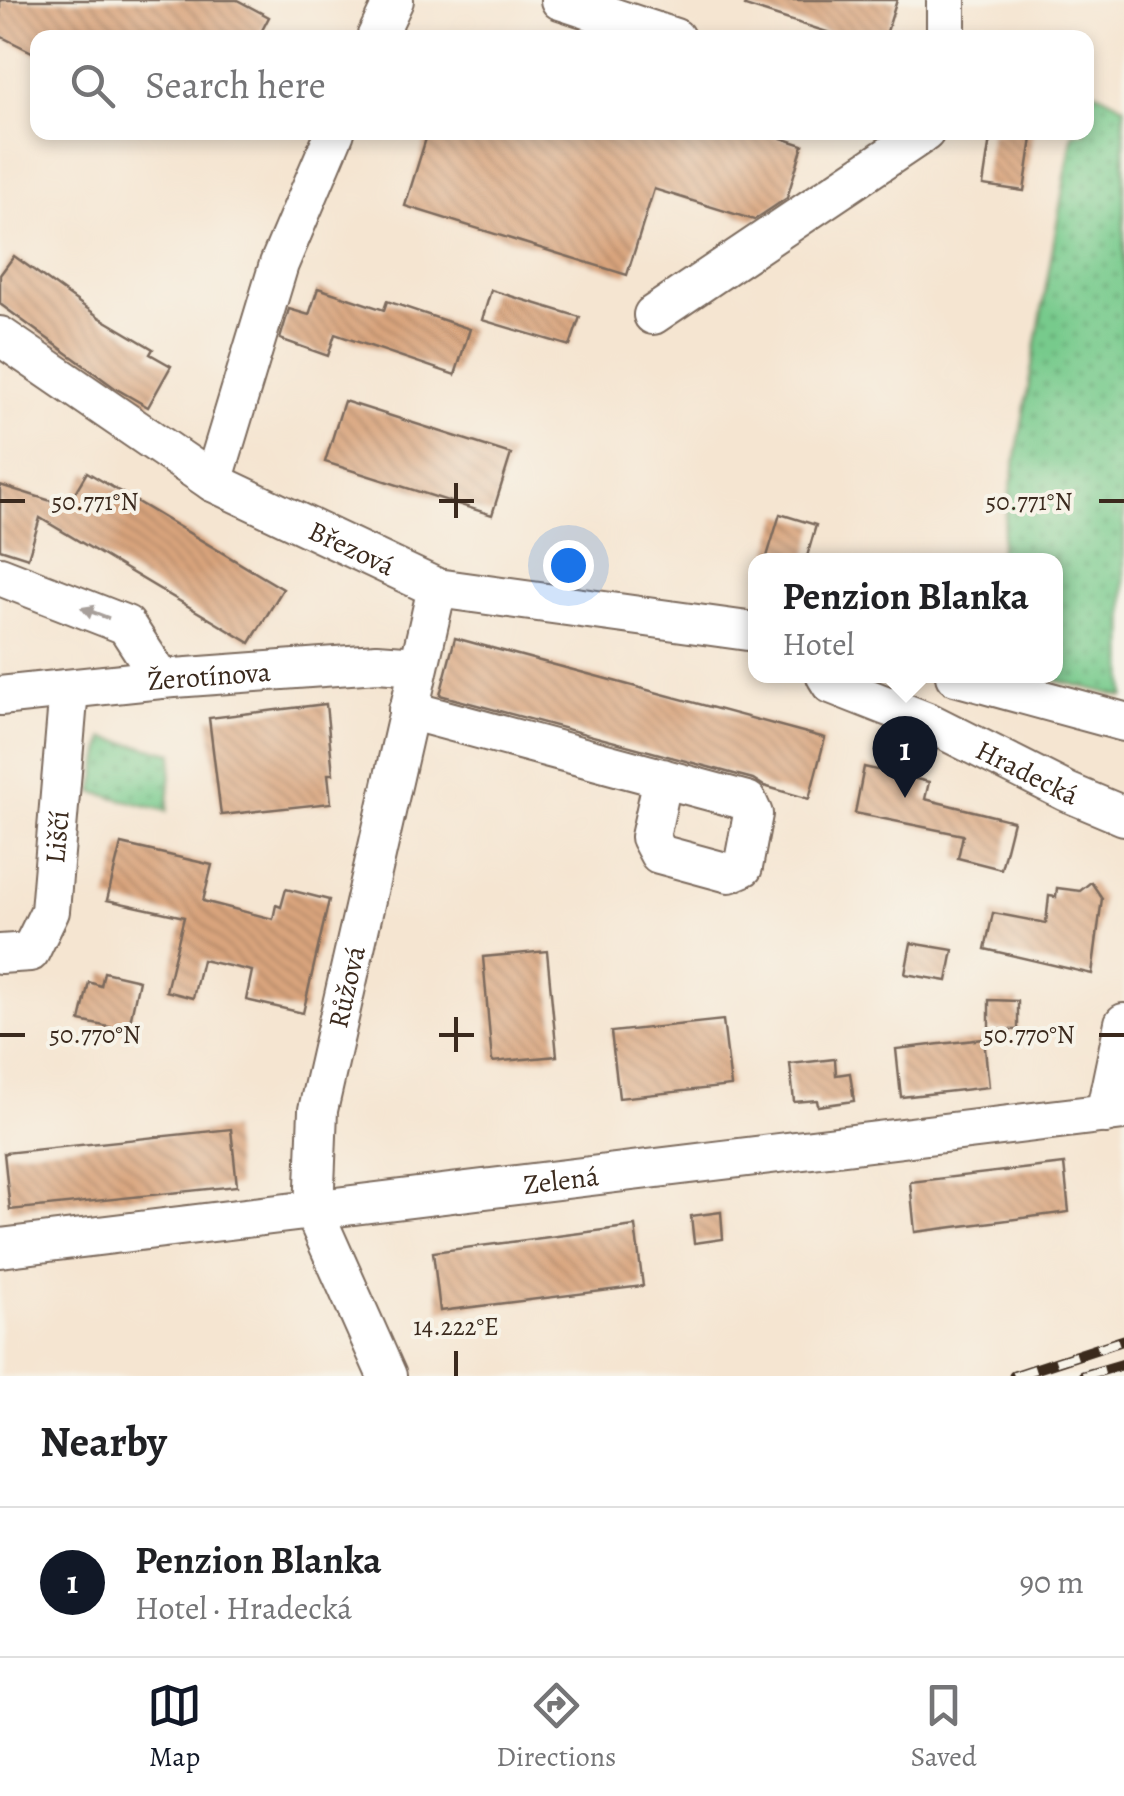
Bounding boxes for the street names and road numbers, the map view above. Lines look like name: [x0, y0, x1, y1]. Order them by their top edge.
street label: Březová: [302, 512, 401, 585]
street label: Žerotínova: [146, 653, 272, 700]
street label: Hradecká: [969, 731, 1084, 815]
street label: Liščí: [36, 809, 79, 865]
street label: Růžová: [319, 942, 375, 1032]
street label: Zelená: [521, 1157, 601, 1204]

